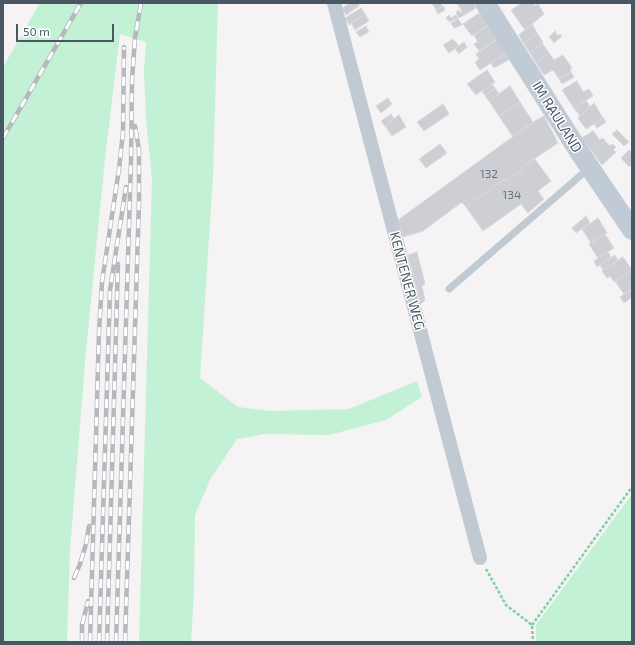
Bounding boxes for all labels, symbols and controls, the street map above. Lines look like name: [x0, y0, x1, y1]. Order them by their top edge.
scale bar: [18, 16, 116, 42]
text: 50 m: [23, 24, 50, 38]
street label: IM RAULAND: [528, 78, 586, 156]
house number: 132: [480, 167, 498, 181]
house number: 134: [503, 188, 521, 202]
street label: KENTENER WEG: [386, 230, 428, 332]

